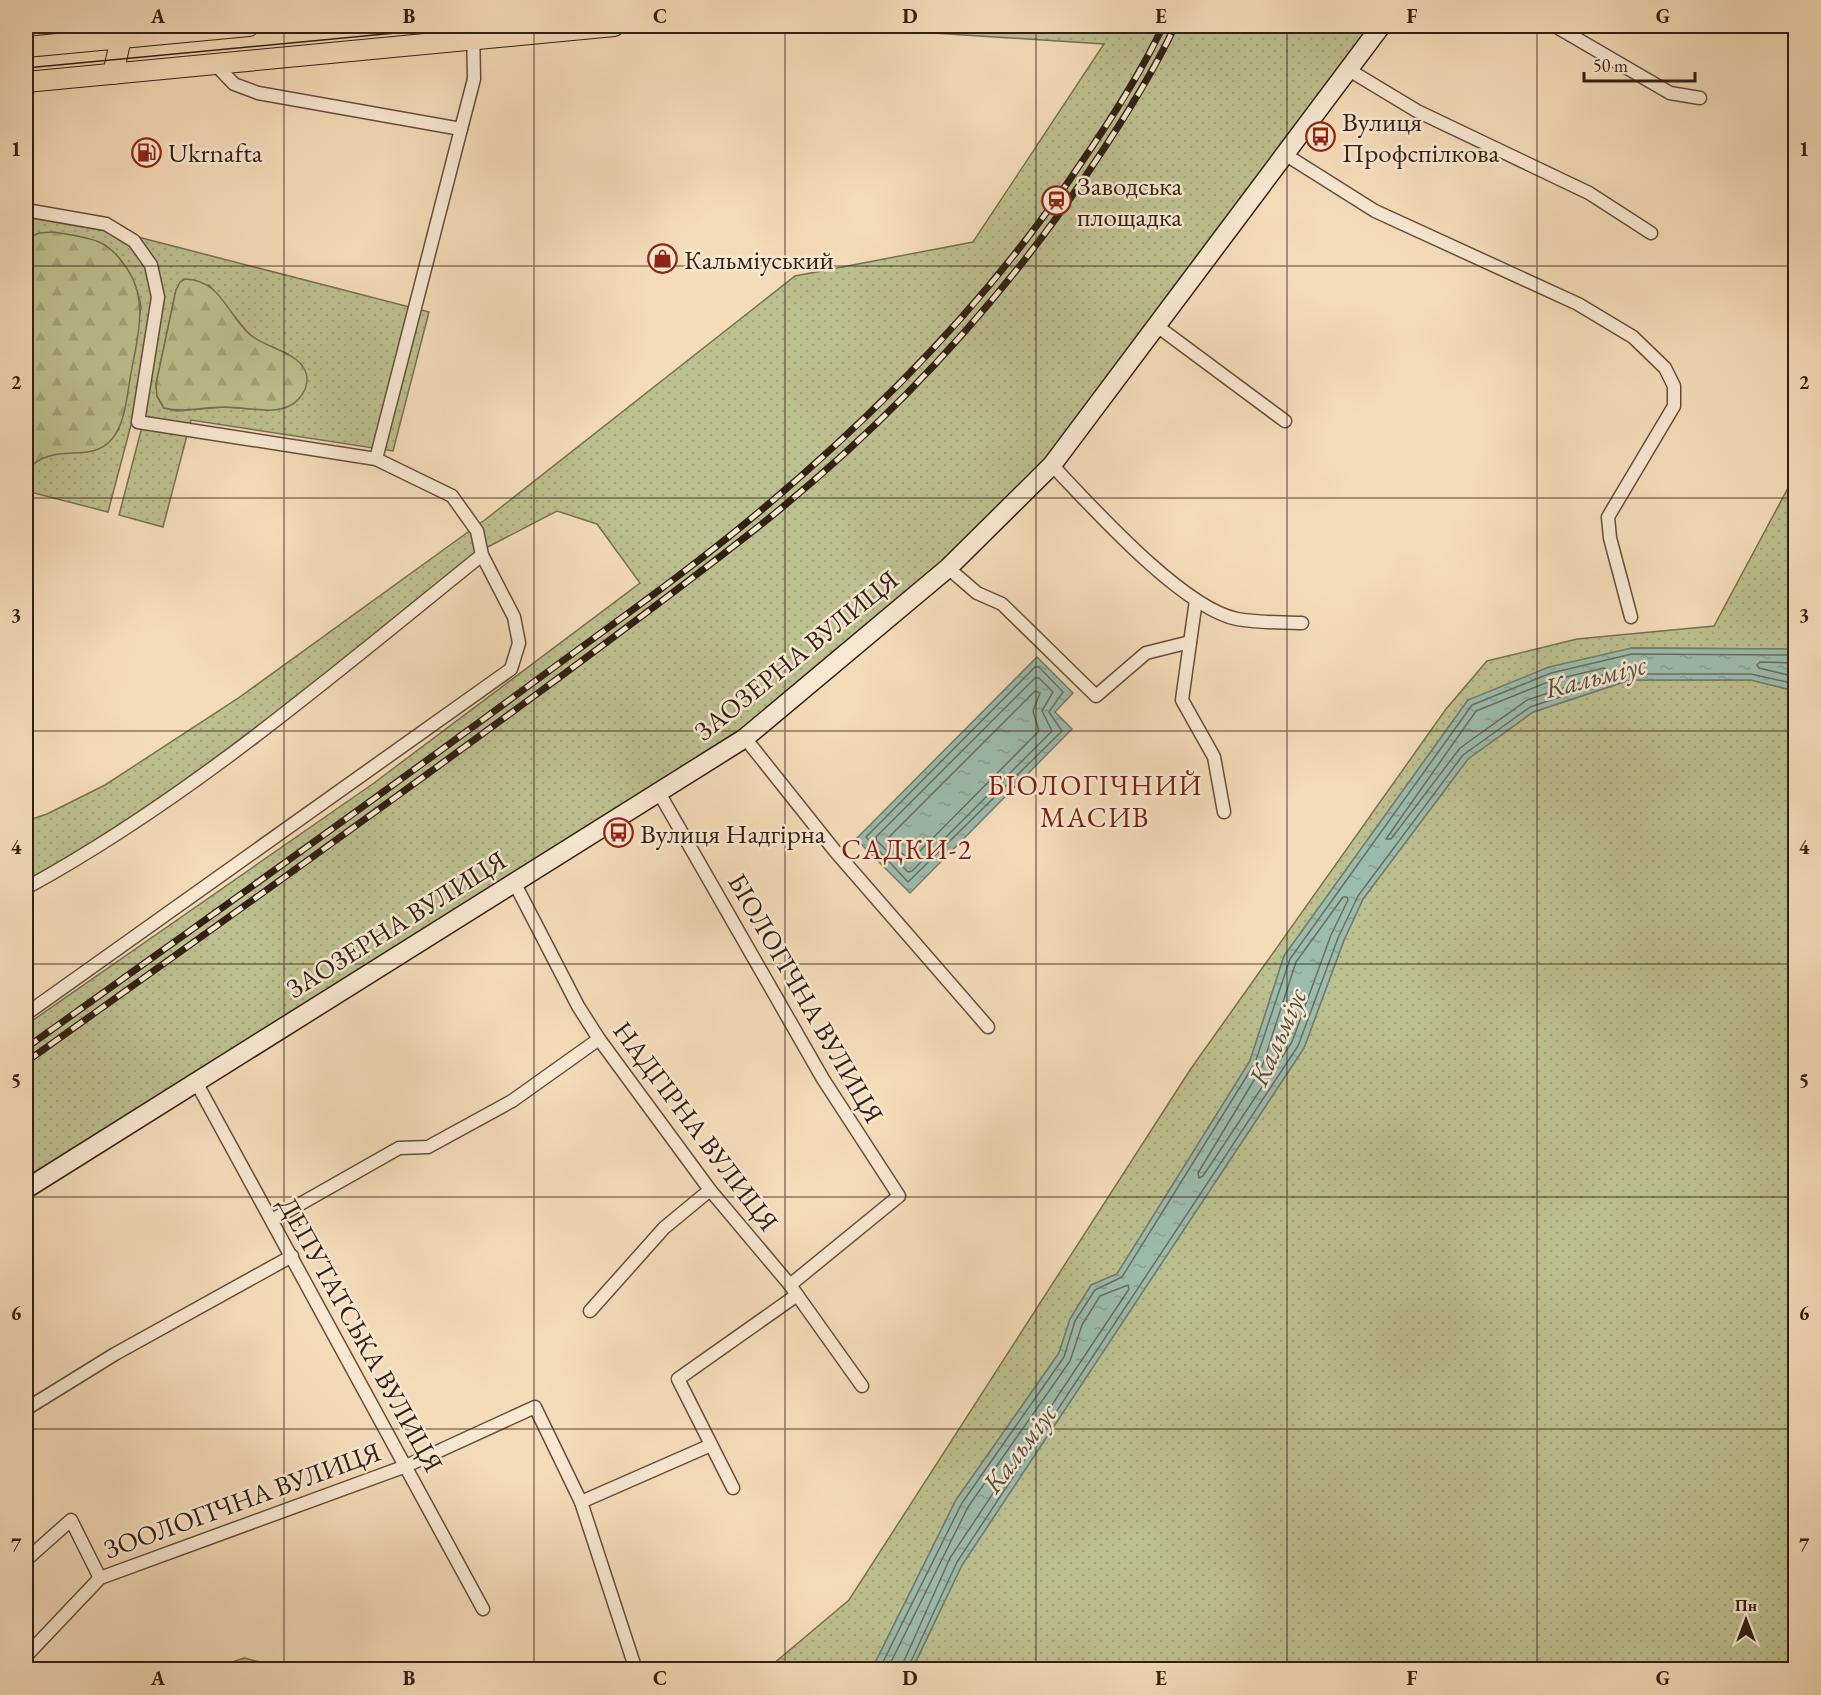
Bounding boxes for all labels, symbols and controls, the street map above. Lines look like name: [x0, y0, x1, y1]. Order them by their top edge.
text: A: [150, 3, 166, 29]
text: B: [403, 3, 415, 29]
text: C: [653, 3, 667, 29]
text: D: [902, 3, 918, 29]
text: E: [1155, 3, 1167, 29]
text: F: [1407, 3, 1418, 29]
text: G: [1656, 3, 1670, 29]
scale bar: [1584, 45, 1695, 83]
text: 50 m: [1593, 54, 1628, 77]
place label: Вулиця Профспілкова: [1342, 104, 1499, 170]
bus stop icon: Вулиця Профспілкова: [1305, 121, 1337, 153]
place label: Ukrnafta: [168, 135, 263, 170]
text: 1: [11, 136, 21, 162]
fuel station icon: Ukrnafta: [131, 136, 163, 168]
text: 1: [1799, 136, 1809, 162]
place label: Заводська площадка: [1077, 168, 1183, 234]
station icon: Заводська площадка: [1040, 185, 1072, 217]
place label: Кальміуський: [684, 242, 834, 277]
shop icon: Кальміуський: [647, 243, 679, 275]
text: 2: [11, 369, 22, 395]
text: 2: [1799, 369, 1810, 395]
street label: ЗАОЗЕРНА ВУЛИЦЯ: [687, 562, 905, 748]
text: 3: [11, 602, 21, 628]
text: 3: [1799, 602, 1809, 628]
water label: Кальміус: [1540, 646, 1651, 706]
district label: БІОЛОГІЧНИЙ МАСИВ: [987, 767, 1203, 835]
place label: Вулиця Надгірна: [640, 816, 826, 851]
bus stop icon: Вулиця Надгірна: [603, 817, 635, 849]
district label: САДКИ-2: [841, 831, 973, 867]
text: 4: [11, 834, 22, 860]
text: 4: [1799, 834, 1810, 860]
street label: ЗАОЗЕРНА ВУЛИЦЯ: [280, 842, 512, 1006]
street label: БІОЛОГІЧНА ВУЛИЦЯ: [720, 867, 892, 1129]
water label: Кальміус: [1239, 981, 1315, 1092]
street label: НАДГІРНА ВУЛИЦЯ: [605, 1014, 787, 1238]
text: 5: [11, 1067, 21, 1093]
text: 5: [1799, 1067, 1809, 1093]
street label: ДЕПУТАТСЬКА ВУЛИЦЯ: [271, 1190, 451, 1478]
text: 6: [11, 1300, 22, 1326]
text: 6: [1799, 1300, 1810, 1326]
water label: Кальміус: [973, 1395, 1065, 1501]
street label: ЗООЛОГІЧНА ВУЛИЦЯ: [99, 1434, 385, 1566]
text: 7: [11, 1532, 22, 1558]
text: 7: [1799, 1532, 1810, 1558]
north arrow: [1716, 1590, 1776, 1650]
text: Пн: [1735, 1595, 1757, 1616]
text: A: [150, 1665, 166, 1691]
text: B: [403, 1665, 415, 1691]
text: C: [653, 1665, 667, 1691]
text: D: [902, 1665, 918, 1691]
text: E: [1155, 1665, 1167, 1691]
text: F: [1407, 1665, 1418, 1691]
text: G: [1656, 1665, 1670, 1691]

